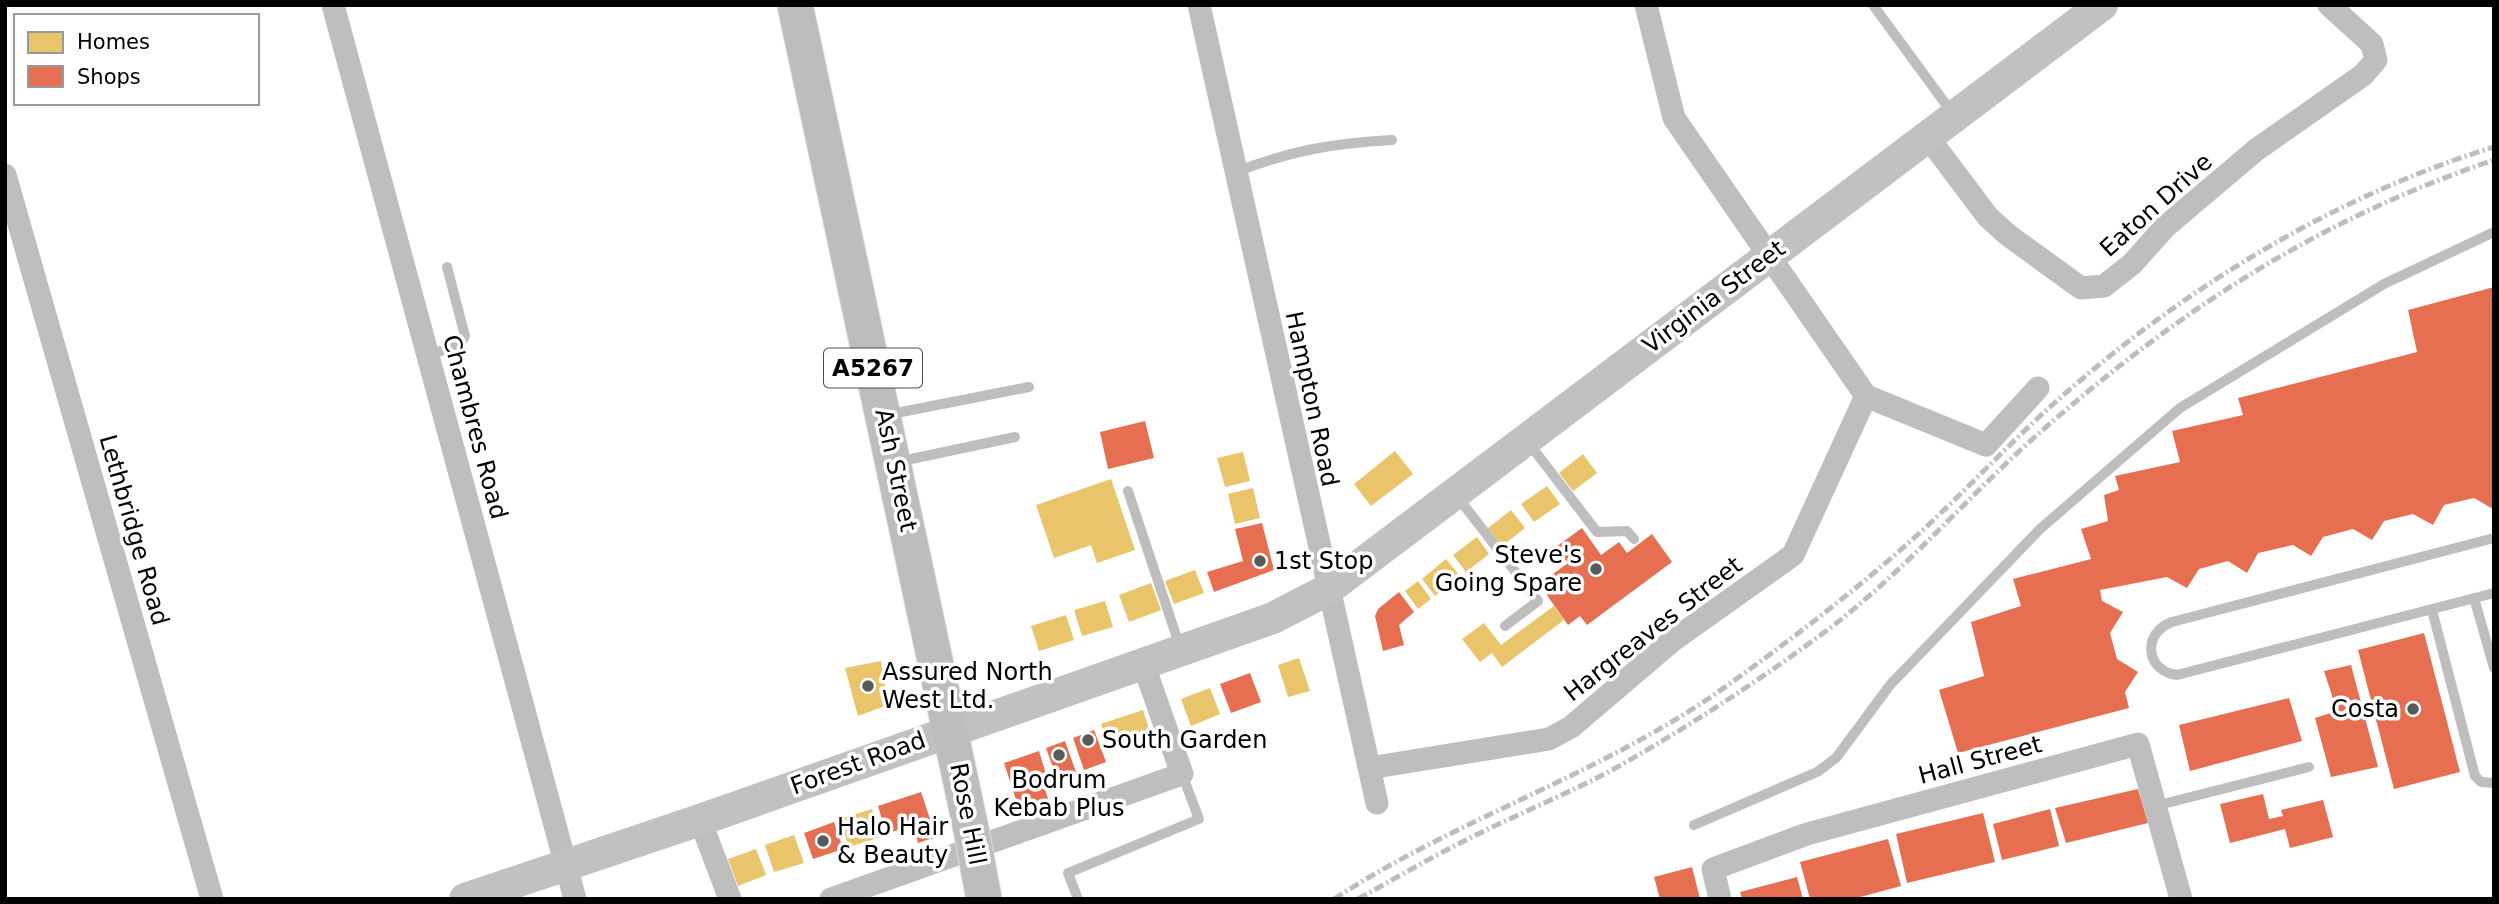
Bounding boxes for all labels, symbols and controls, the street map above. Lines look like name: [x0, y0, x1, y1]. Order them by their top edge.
legend: [14, 14, 259, 105]
text: Homes: [77, 30, 150, 54]
text: Shops: [77, 65, 141, 89]
street label: Eaton Drive: [2094, 147, 2218, 263]
street label: Virginia Street: [1637, 234, 1791, 360]
street label: Hampton Road: [1280, 309, 1344, 489]
street label: Chambres Road: [437, 332, 513, 522]
road number: A5267: [824, 348, 922, 388]
street label: Ash Street: [869, 406, 923, 534]
street label: Lethbridge Road: [93, 431, 175, 629]
place label: Steve's Going Spare: [1435, 541, 1582, 597]
place label: 1st Stop: [1274, 547, 1373, 575]
street label: Hargreaves Street: [1558, 551, 1748, 707]
marker: 1st Stop: [1252, 553, 1268, 569]
marker: Steve's Going Spare: [1588, 561, 1604, 577]
place label: Assured North West Ltd.: [882, 658, 1053, 714]
marker: Assured North West Ltd.: [860, 678, 876, 694]
place label: Costa: [2331, 695, 2399, 723]
marker: Costa: [2405, 701, 2421, 717]
street label: Forest Road: [787, 726, 929, 800]
place label: South Garden: [1102, 726, 1267, 754]
street label: Hall Street: [1915, 730, 2045, 790]
marker: South Garden: [1080, 732, 1096, 748]
marker: Bodrum Kebab Plus: [1051, 747, 1067, 763]
street label: Rose Hill: [944, 761, 992, 867]
place label: Bodrum Kebab Plus: [994, 766, 1124, 822]
place label: Halo Hair & Beauty: [837, 813, 948, 869]
marker: Halo Hair & Beauty: [815, 833, 831, 849]

